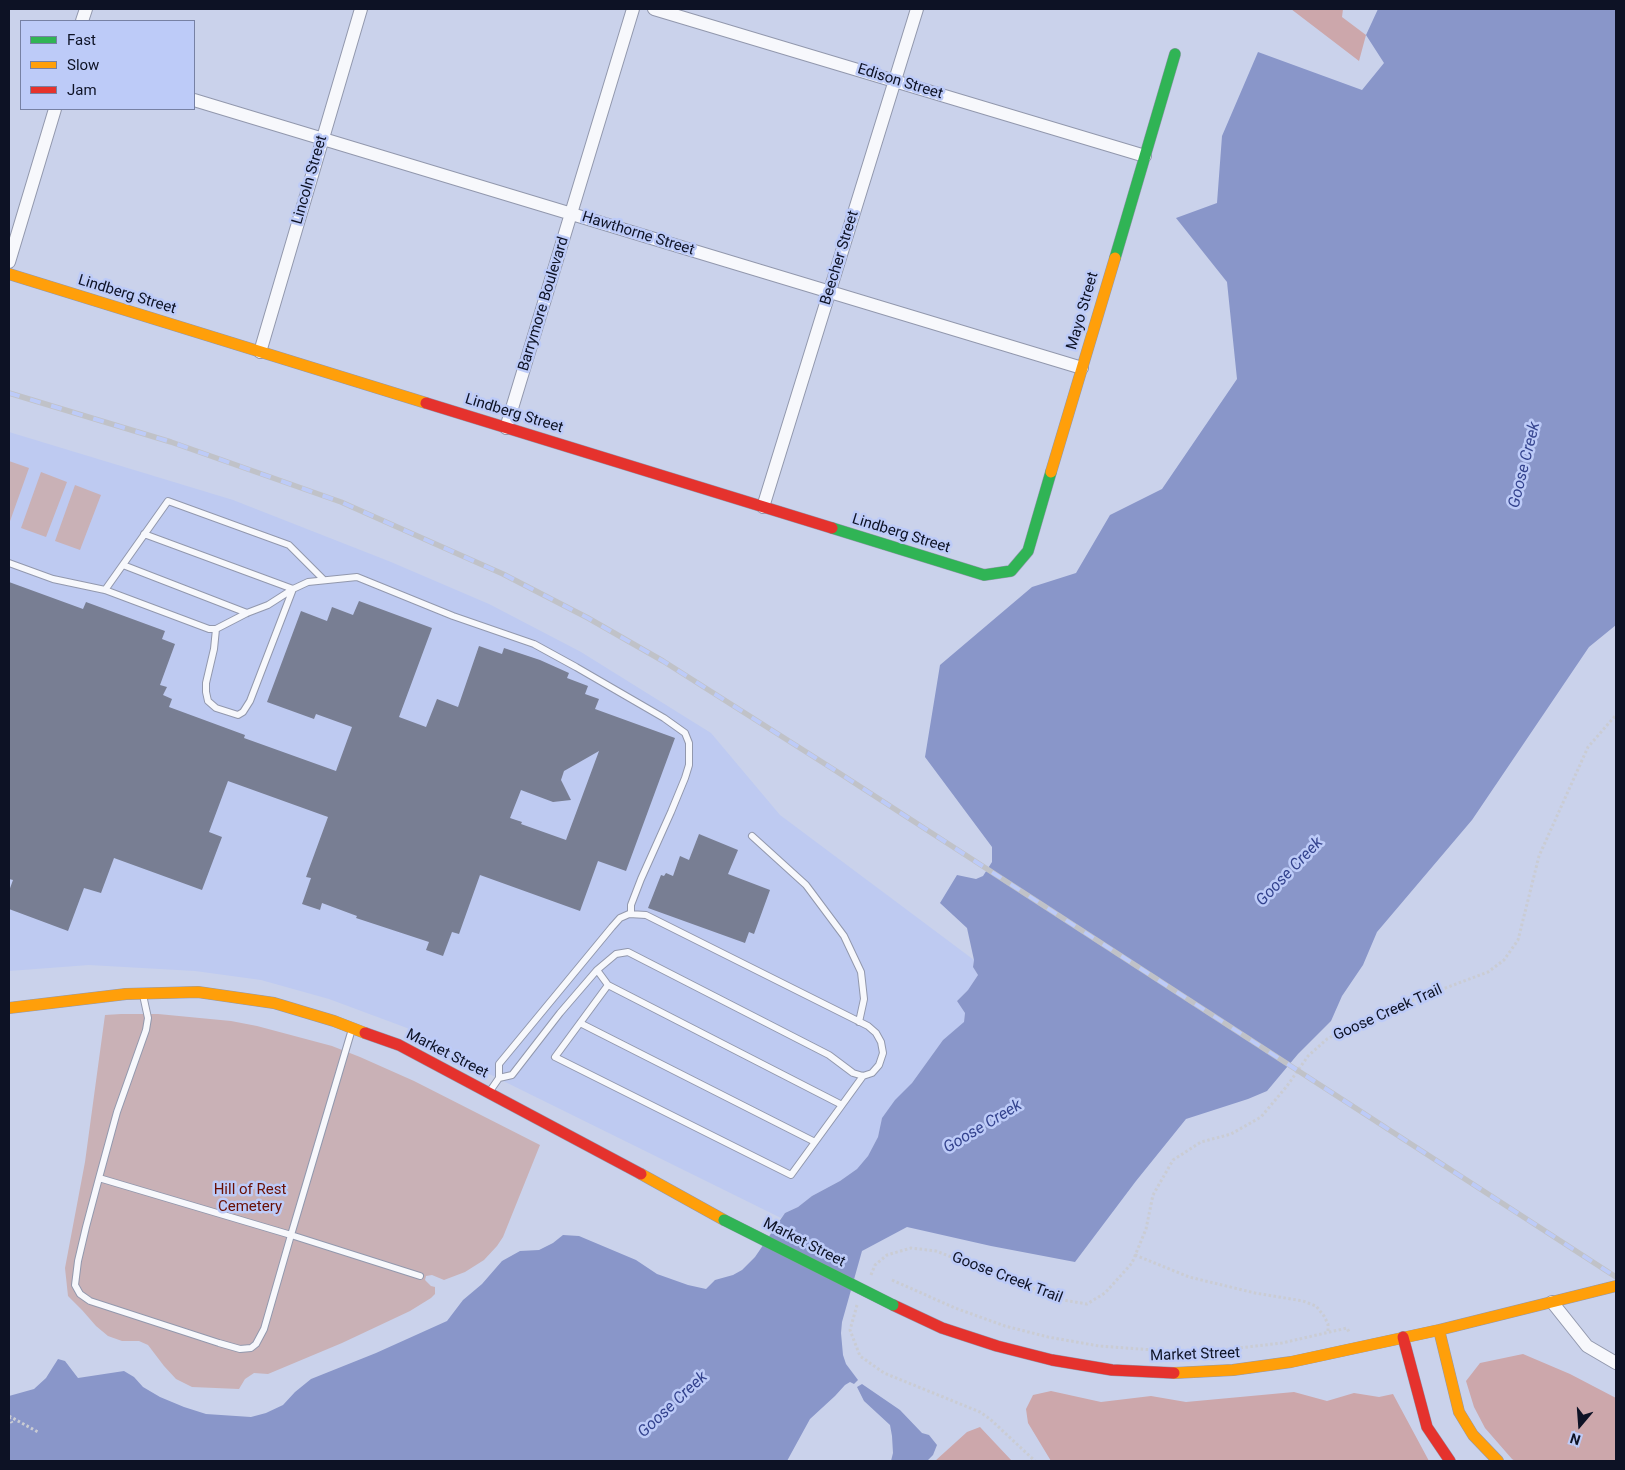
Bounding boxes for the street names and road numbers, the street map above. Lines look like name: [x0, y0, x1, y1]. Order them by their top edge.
street label: Edison Street: [855, 60, 945, 104]
street label: Lincoln Street: [289, 133, 331, 227]
street label: Hawthorne Street: [580, 208, 696, 260]
street label: Beecher Street: [817, 209, 863, 307]
street label: Barrymore Boulevard: [515, 235, 573, 373]
street label: Mayo Street: [1063, 270, 1103, 352]
street label: Lindberg Street: [76, 272, 178, 318]
street label: Lindberg Street: [463, 391, 565, 437]
street label: Lindberg Street: [850, 511, 952, 557]
street label: Goose Creek Trail: [1331, 981, 1445, 1045]
street label: Market Street: [403, 1026, 491, 1082]
street label: Market Street: [760, 1215, 848, 1271]
street label: Goose Creek Trail: [949, 1249, 1065, 1307]
street label: Market Street: [1150, 1344, 1240, 1366]

